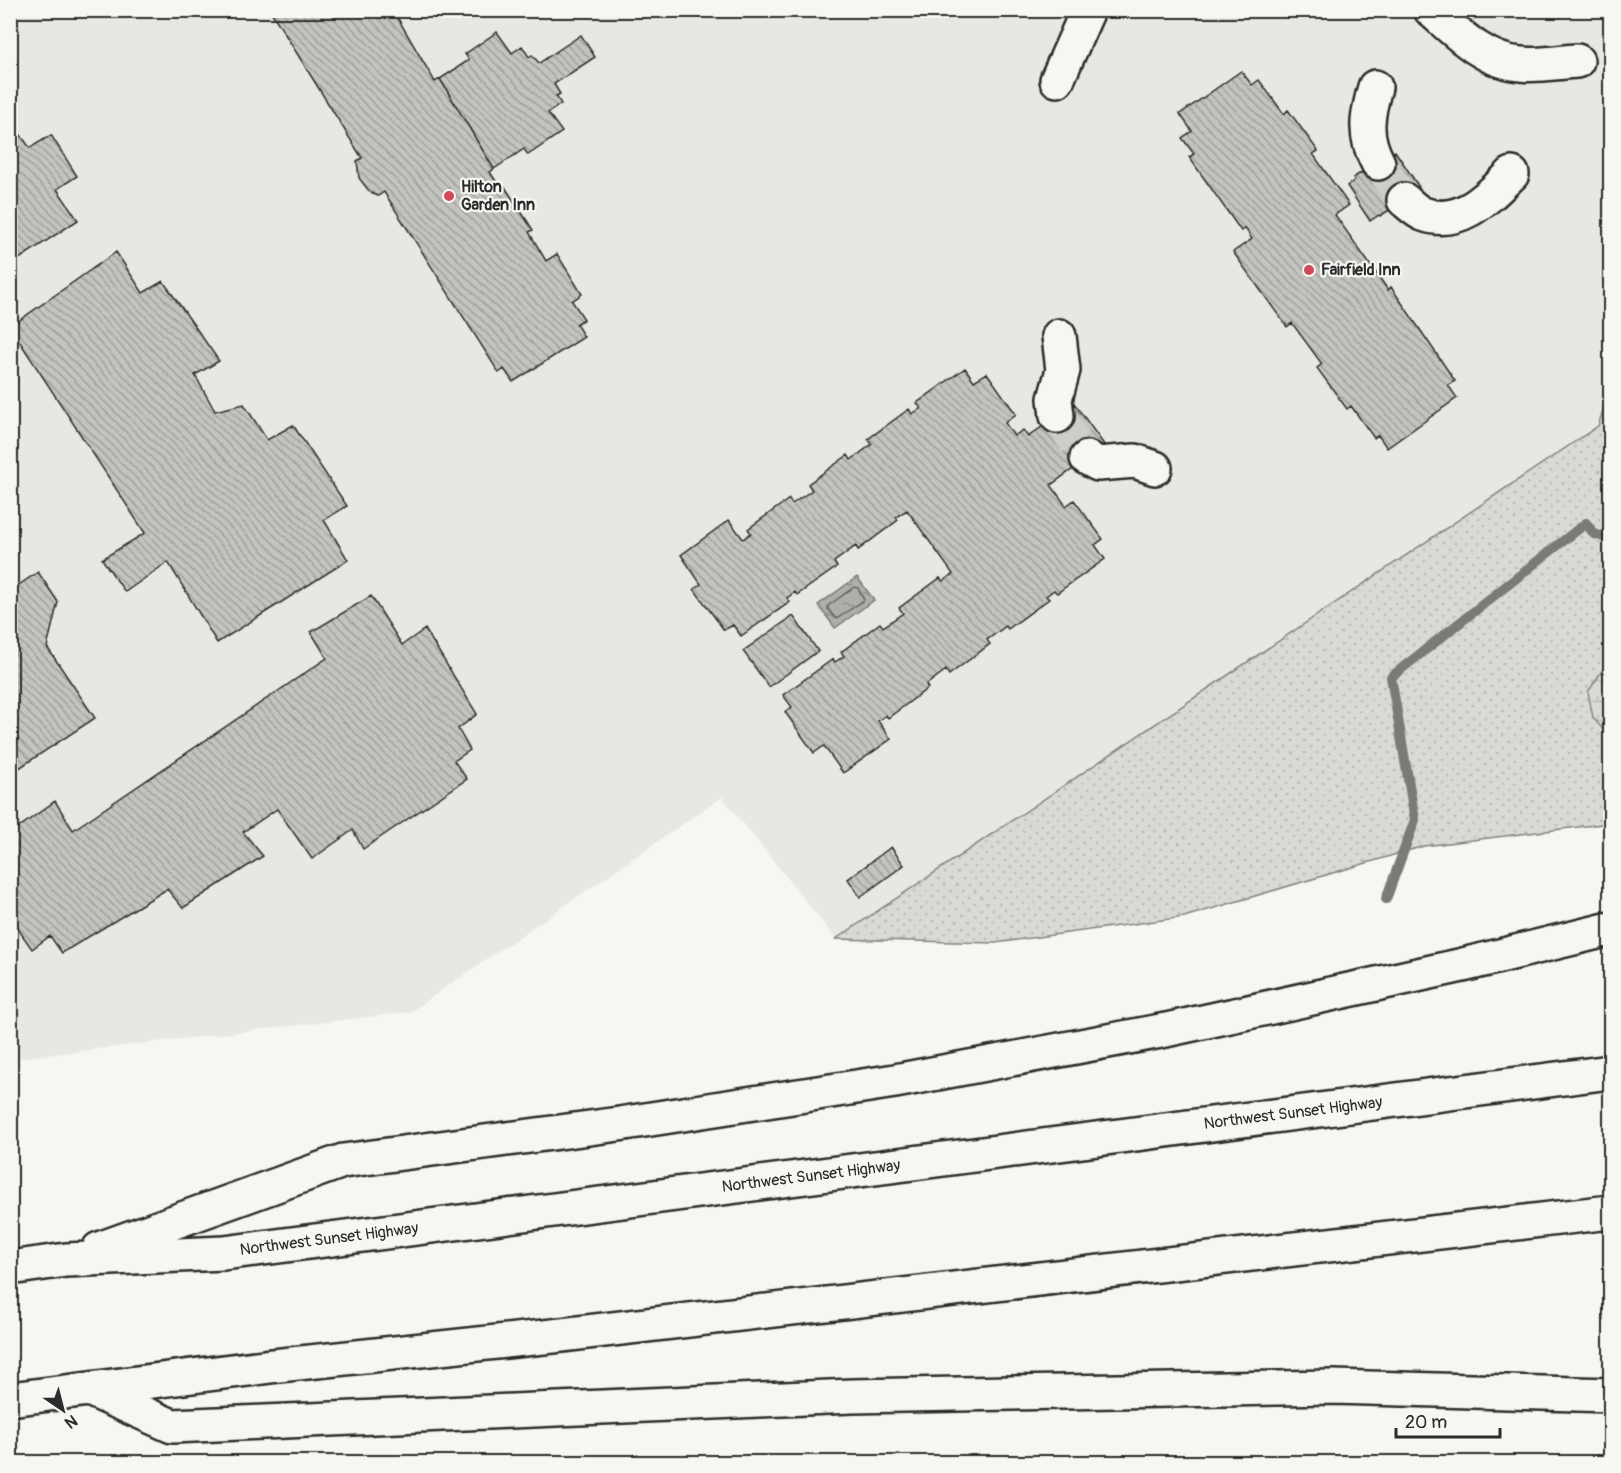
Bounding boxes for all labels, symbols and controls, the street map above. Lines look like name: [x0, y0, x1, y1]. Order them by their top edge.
place label: Hilton Garden Inn: [461, 177, 535, 215]
marker: Hilton Garden Inn: [442, 189, 456, 203]
place label: Fairfield Inn: [1321, 260, 1401, 280]
marker: Fairfield Inn: [1302, 263, 1316, 277]
street label: Northwest Sunset Highway: [1203, 1092, 1384, 1134]
street label: Northwest Sunset Highway: [721, 1155, 902, 1197]
street label: Northwest Sunset Highway: [239, 1218, 420, 1260]
north arrow: [33, 1380, 93, 1440]
scale bar: [1396, 1401, 1500, 1439]
text: N: [61, 1410, 81, 1433]
text: 20 m: [1405, 1411, 1447, 1434]

